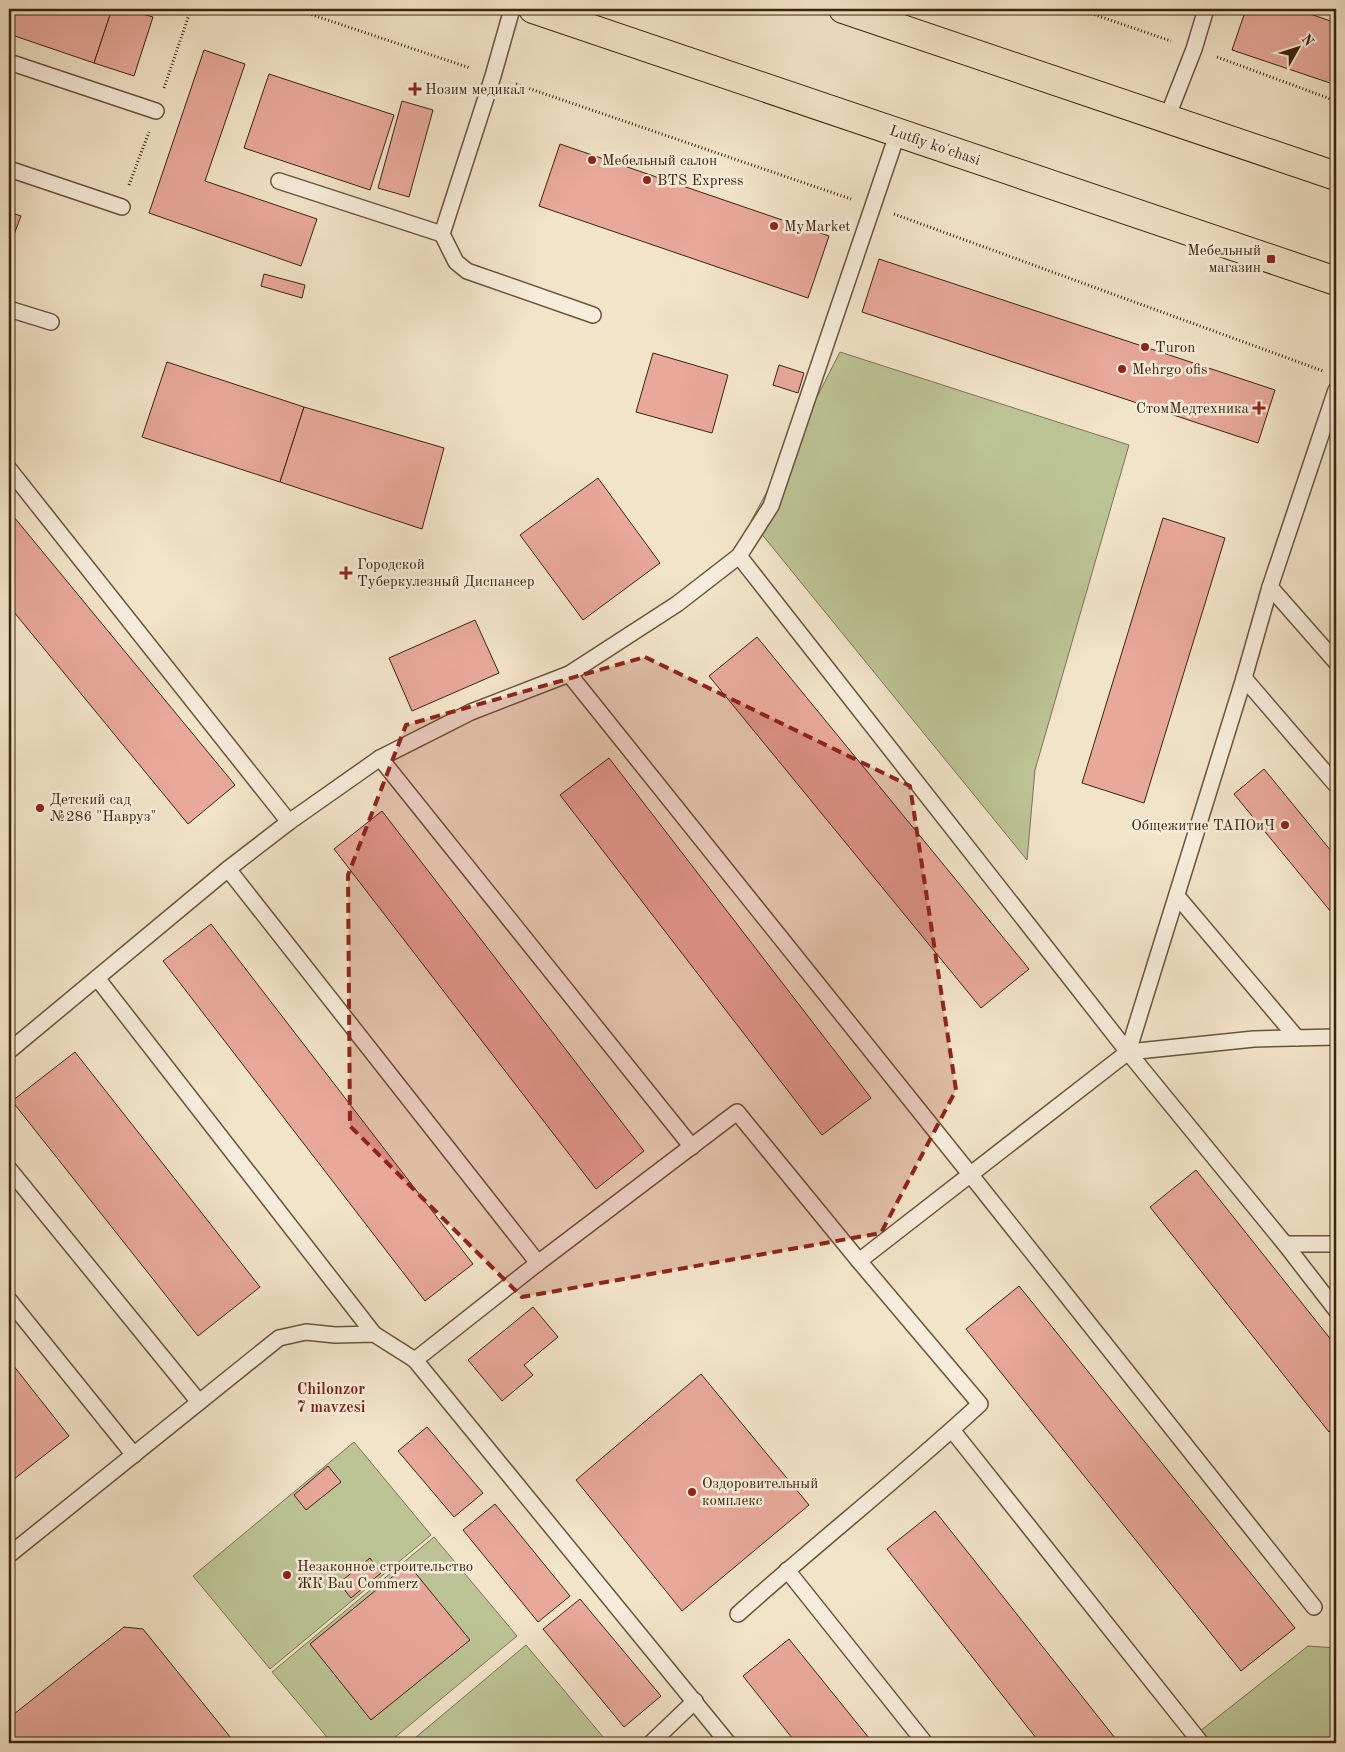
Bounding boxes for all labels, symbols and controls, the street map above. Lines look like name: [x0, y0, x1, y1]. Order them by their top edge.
north arrow: [1272, 22, 1322, 72]
text: N: [1299, 32, 1316, 49]
marker: Нозим медикал: [409, 83, 421, 95]
place label: Нозим медикал: [425, 83, 525, 98]
street label: Lutfiy ko'chasi: [887, 124, 982, 169]
marker: Мебельный салон: [586, 154, 598, 166]
place label: Мебельный салон: [602, 154, 717, 169]
marker: BTS Express: [641, 174, 653, 186]
place label: BTS Express: [657, 174, 744, 189]
marker: MyMarket: [768, 220, 780, 232]
place label: MyMarket: [784, 220, 851, 235]
place label: Мебельный магазин: [1187, 244, 1261, 276]
marker: Мебельный магазин: [1265, 253, 1277, 265]
marker: Turon: [1139, 341, 1151, 353]
place label: Turon: [1155, 341, 1195, 356]
marker: Mehrgo ofis: [1116, 363, 1128, 375]
place label: Mehrgo ofis: [1132, 363, 1207, 378]
place label: СтомМедтехника: [1136, 402, 1250, 417]
marker: СтомМедтехника: [1253, 402, 1265, 414]
place label: Городской Туберкулезный Диспансер: [357, 558, 535, 590]
marker: Городской Туберкулезный Диспансер: [339, 566, 353, 580]
place label: Детский сад №286 "Навруз": [50, 793, 156, 825]
marker: Детский сад №286 "Навруз": [34, 802, 46, 814]
place label: Общежитие ТАПОиЧ: [1131, 819, 1275, 834]
marker: Общежитие ТАПОиЧ: [1279, 819, 1291, 831]
district label: Chilonzor 7 mavzesi: [297, 1382, 366, 1416]
place label: Оздоровительный комплекс: [702, 1477, 818, 1509]
marker: Оздоровительный комплекс: [686, 1486, 698, 1498]
place label: Незаконное строительство ЖК Bau Commerz: [297, 1560, 473, 1592]
marker: Незаконное строительство ЖК Bau Commerz: [281, 1569, 293, 1581]

